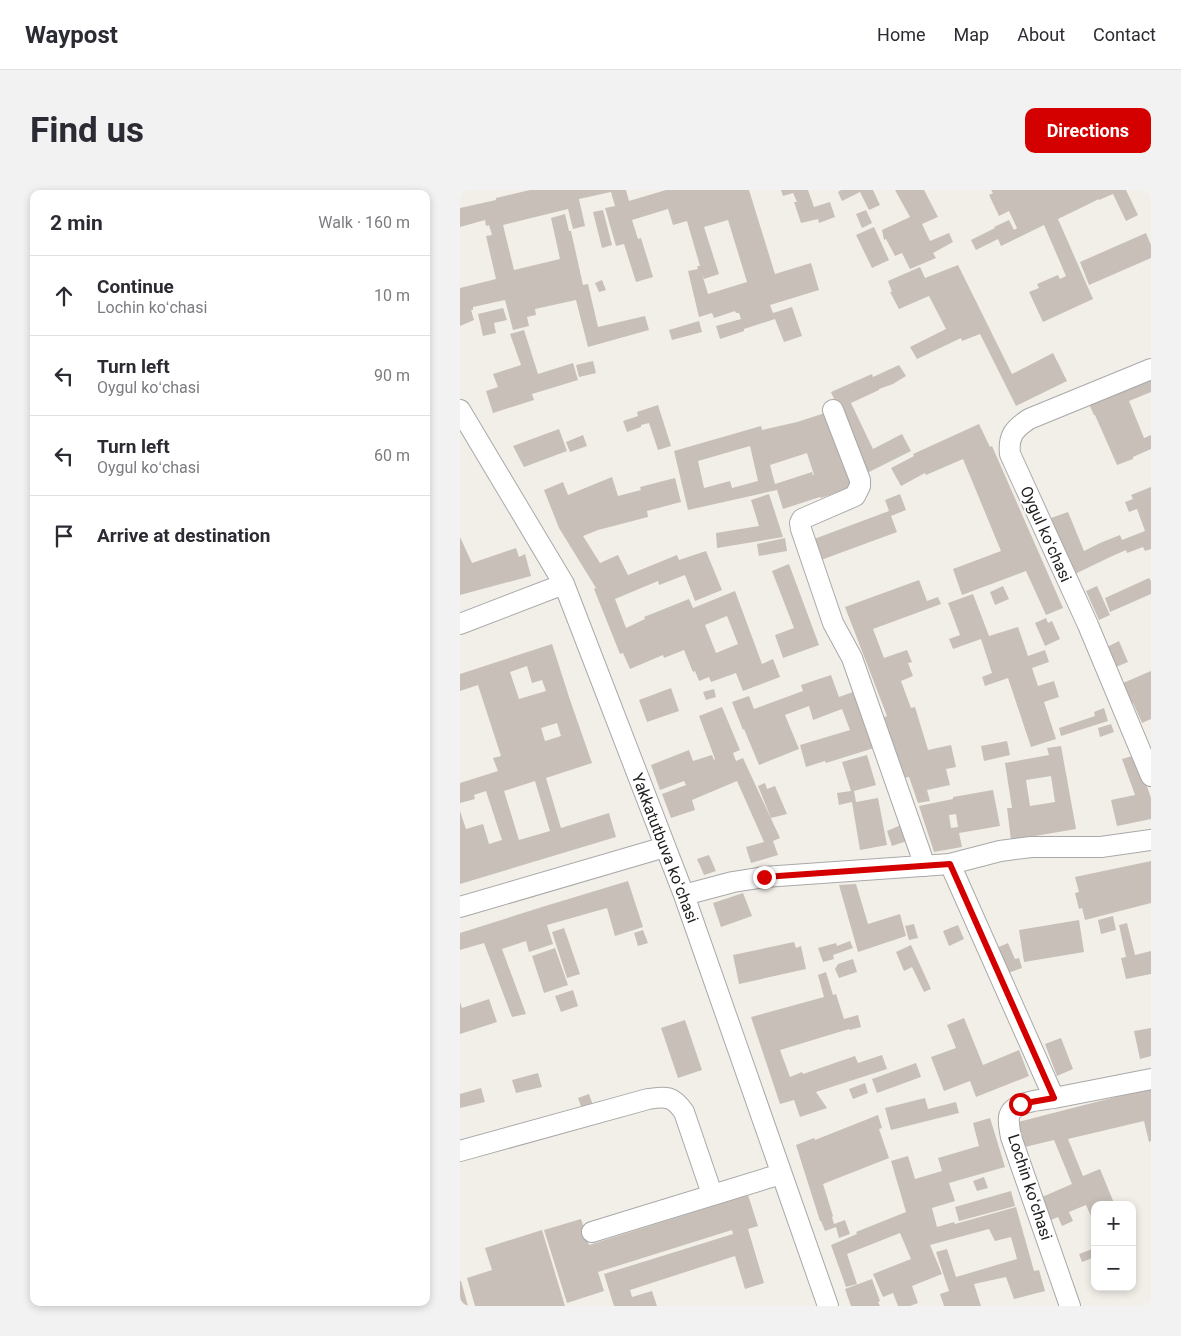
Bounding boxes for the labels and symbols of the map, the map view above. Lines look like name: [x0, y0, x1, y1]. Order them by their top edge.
street label: Oygul koʻchasi: [1016, 483, 1076, 585]
street label: Yakkatutbuva koʻchasi: [628, 770, 702, 926]
route end: [753, 866, 776, 889]
route start: [1009, 1093, 1032, 1116]
street label: Lochin koʻchasi: [1004, 1132, 1056, 1242]

